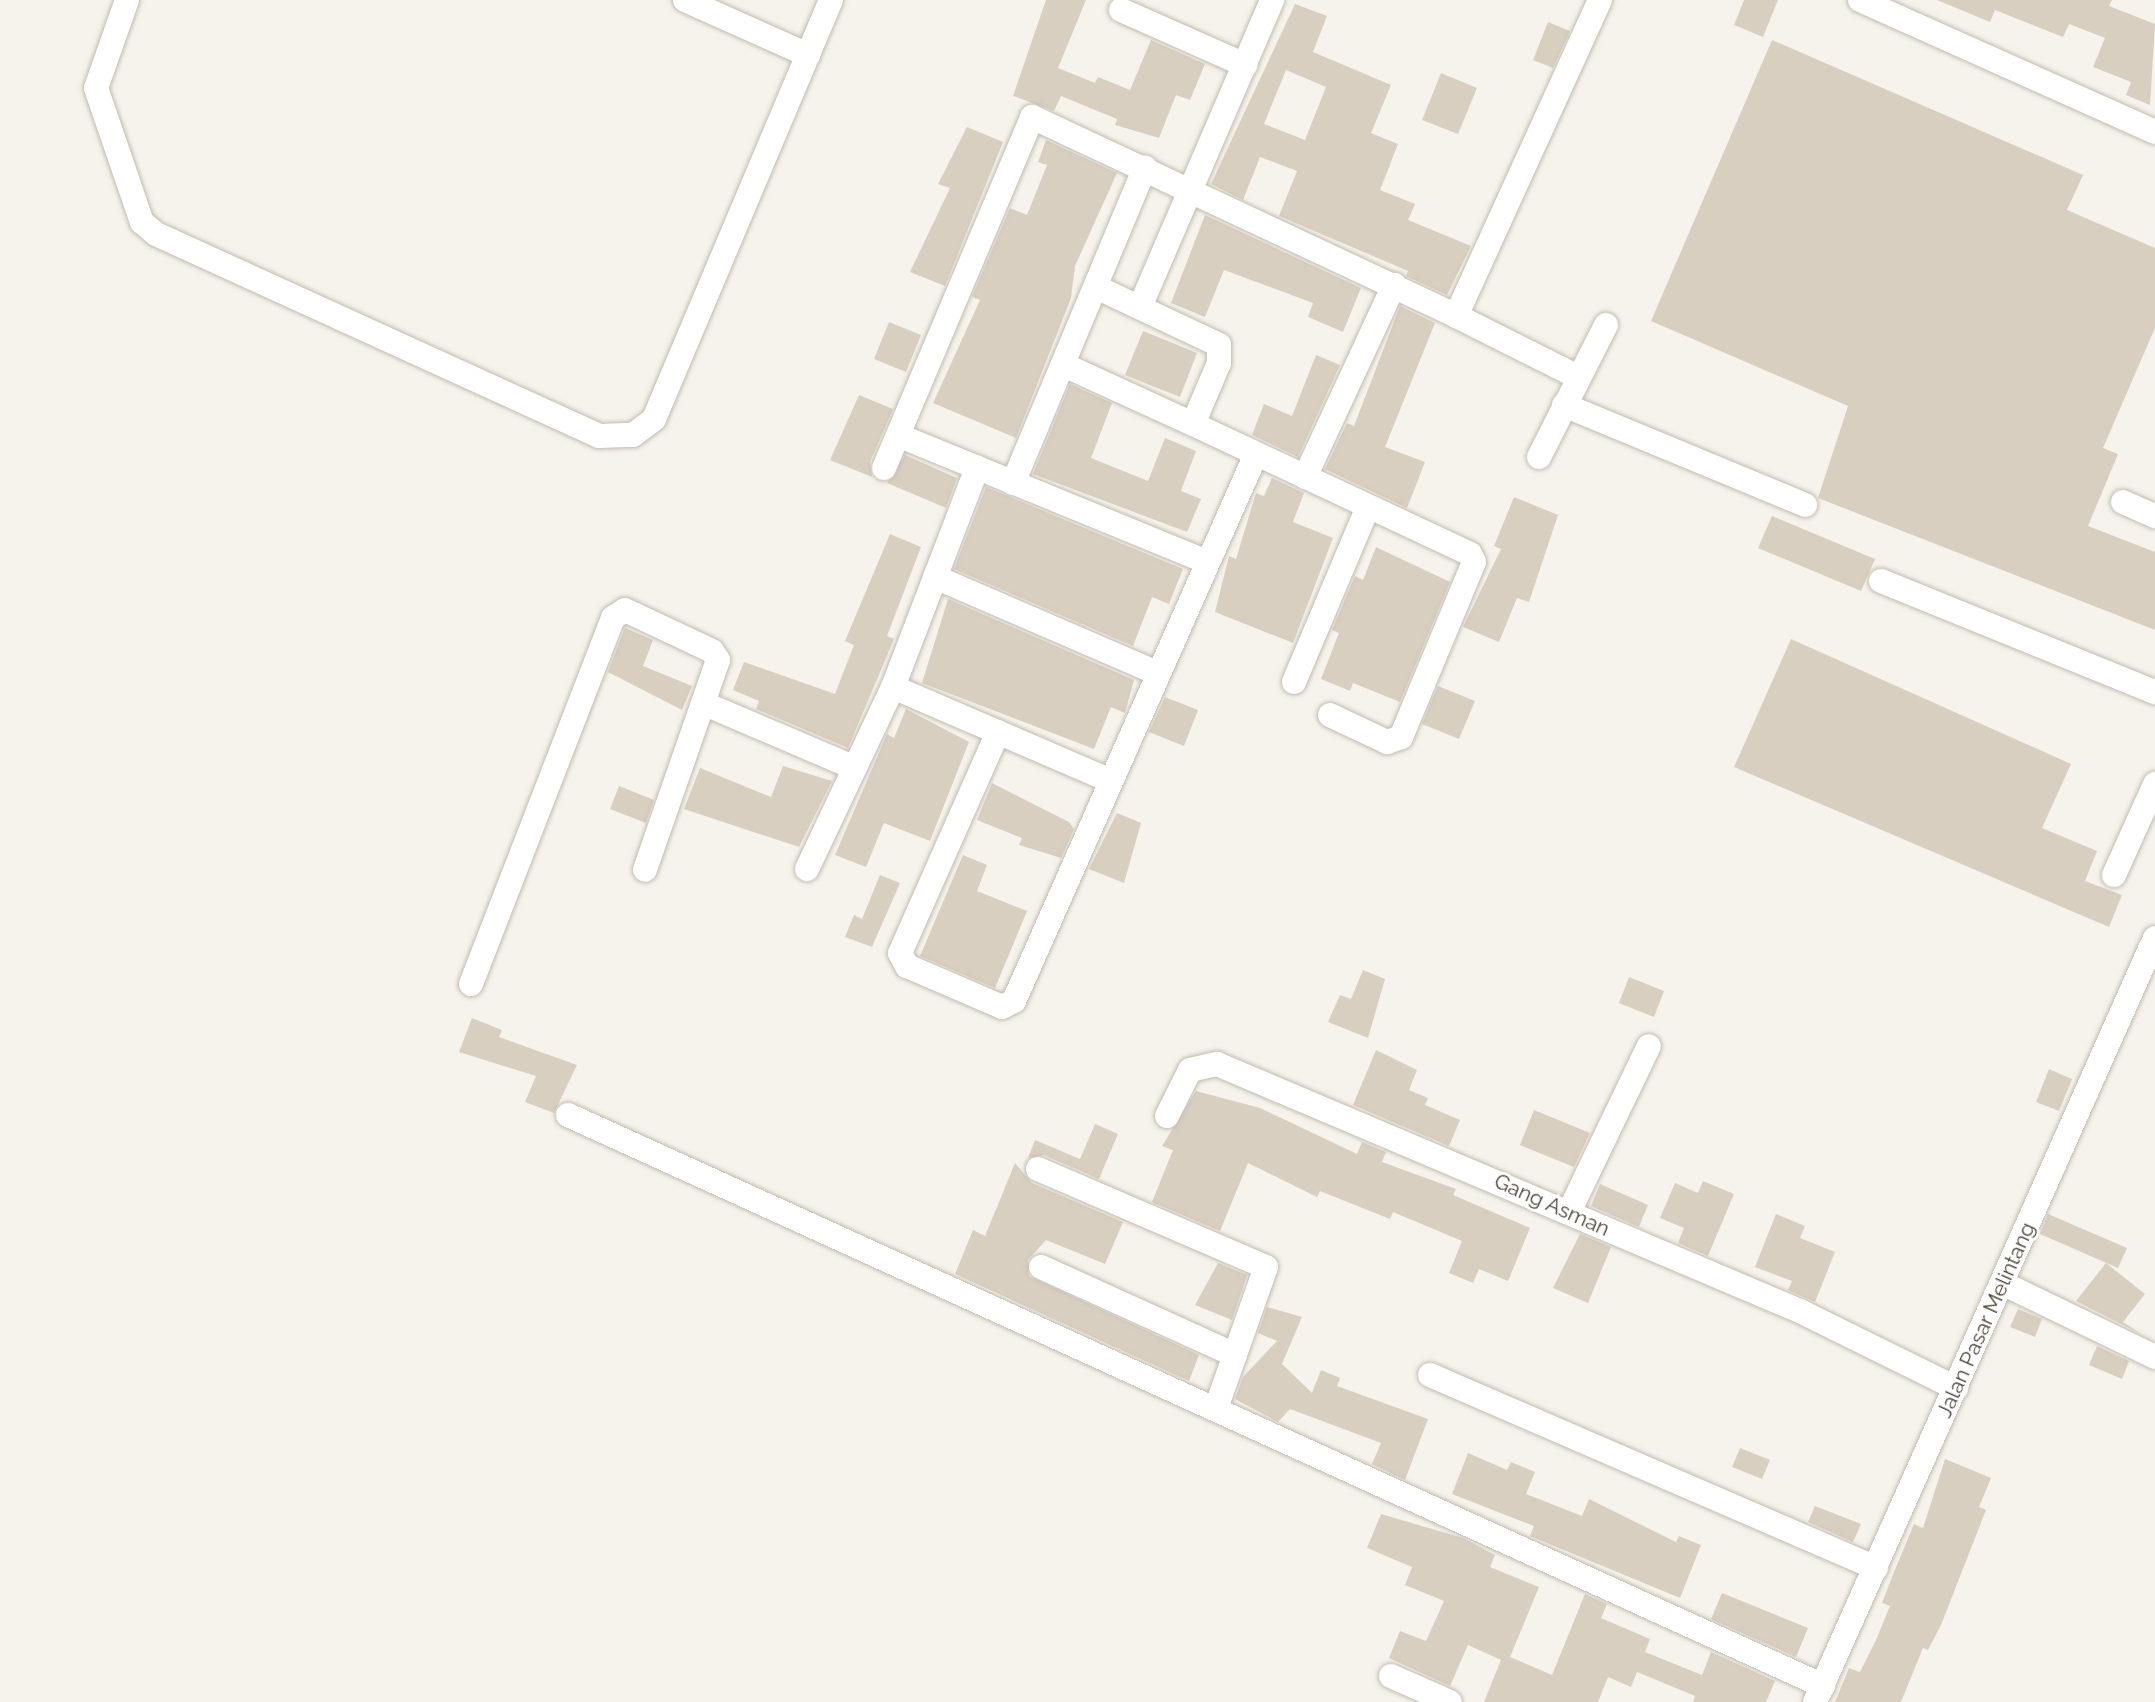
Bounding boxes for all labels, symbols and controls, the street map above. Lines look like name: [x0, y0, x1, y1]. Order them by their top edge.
street label: Gang Asman: [1490, 1168, 1614, 1242]
street label: Jalan Pasar Melintang: [1931, 1218, 2041, 1422]

